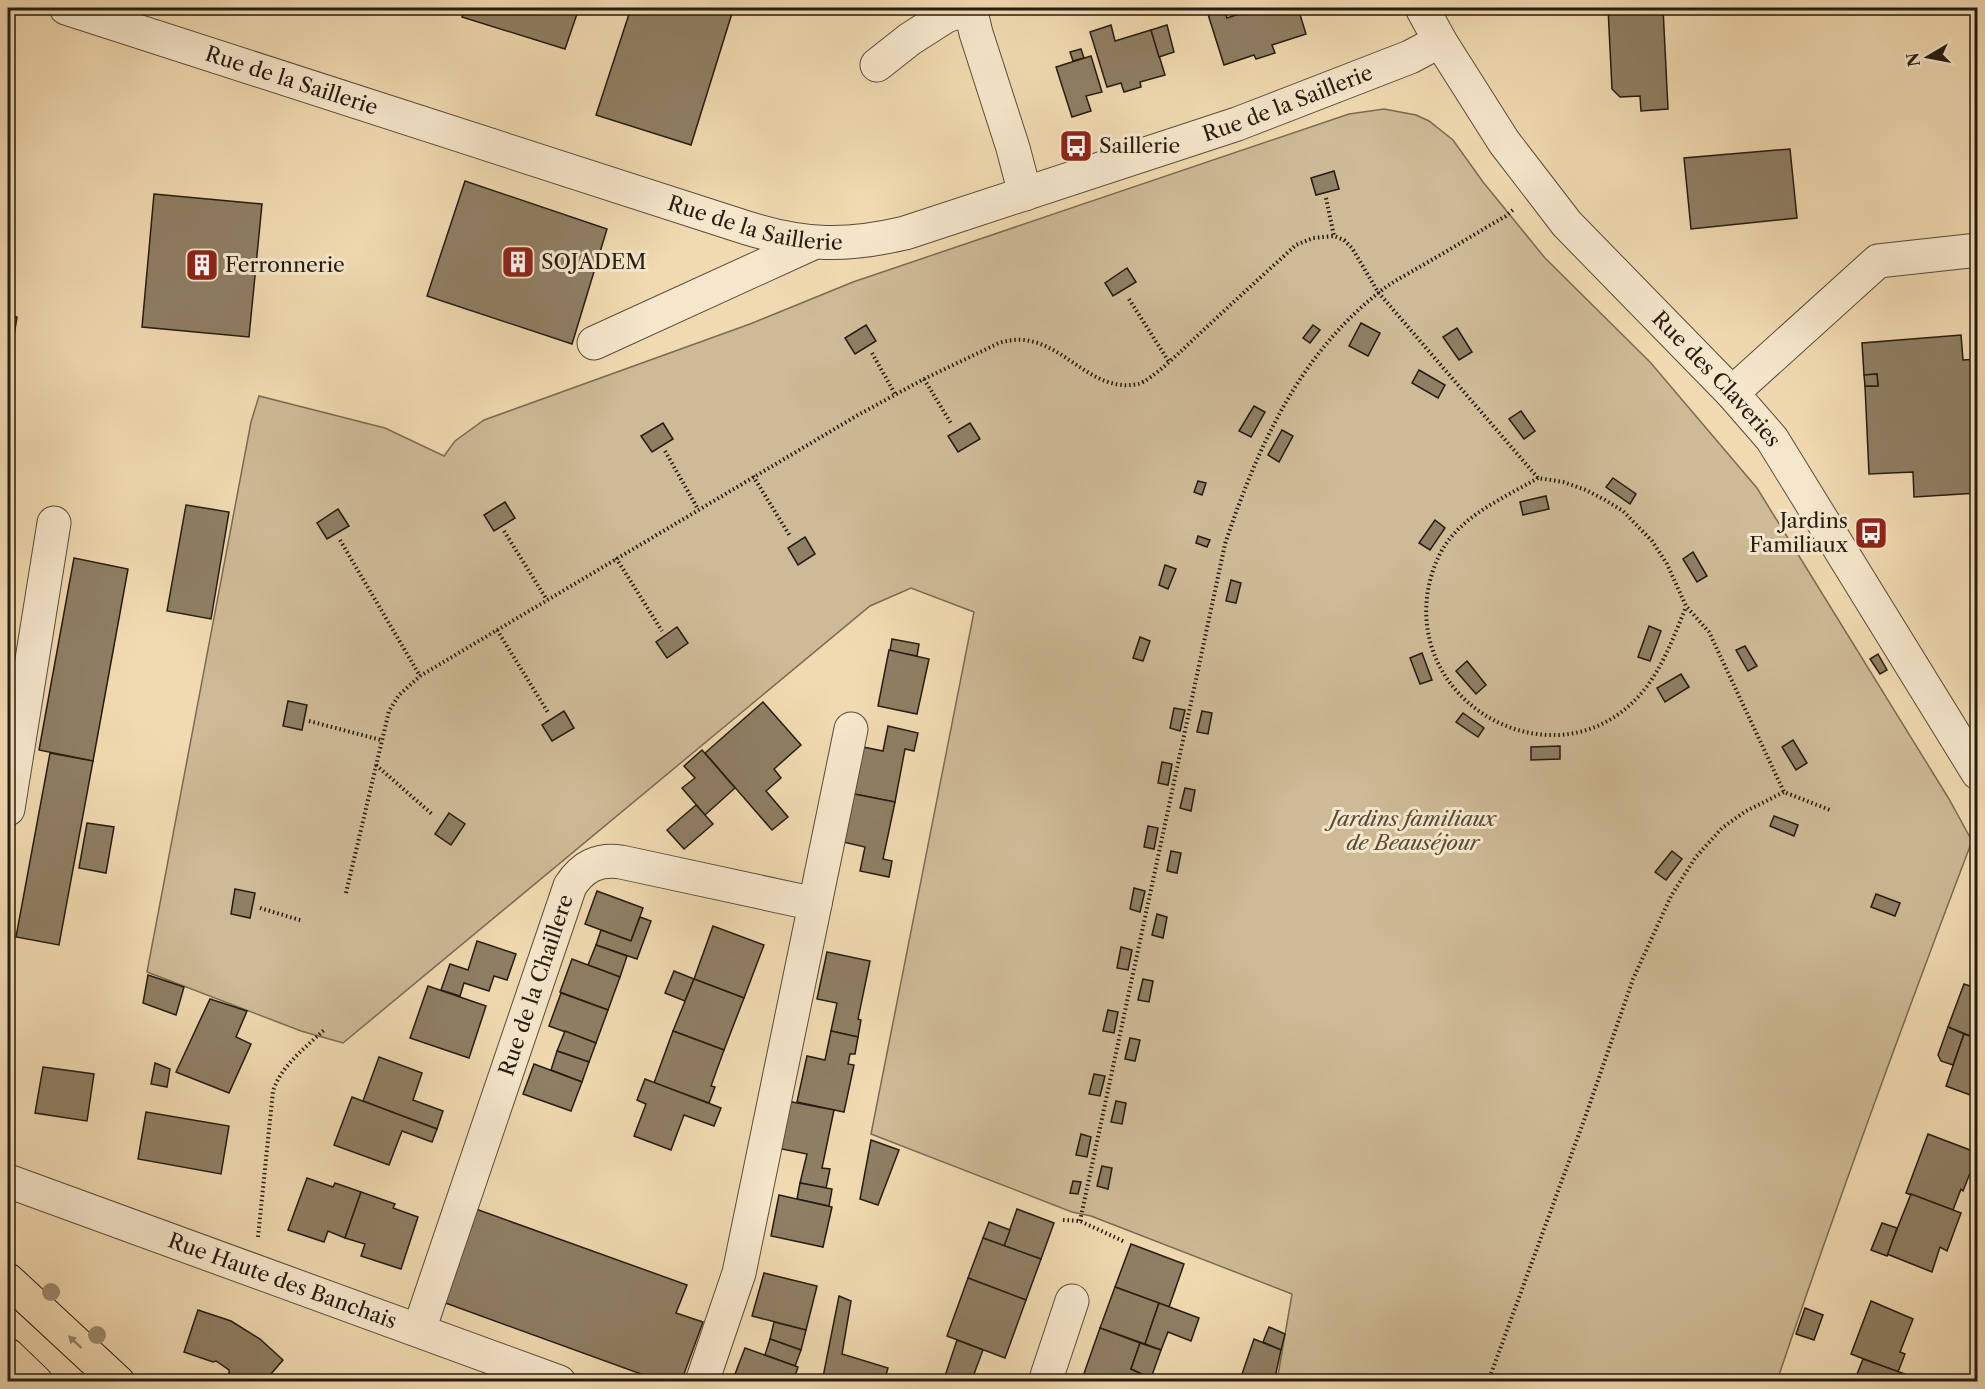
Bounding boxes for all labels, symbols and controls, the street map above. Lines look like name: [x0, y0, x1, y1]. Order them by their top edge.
north arrow: [1898, 27, 1958, 87]
street label: Rue de la Saillerie: [202, 41, 381, 120]
text: N: [1902, 51, 1924, 68]
street label: Rue de la Saillerie: [1199, 60, 1376, 146]
bus stop icon: Saillerie: [1058, 128, 1094, 164]
place label: Saillerie: [1099, 133, 1180, 158]
street label: Rue de la Saillerie: [665, 190, 843, 255]
building icon: SOJADEM: [500, 244, 536, 280]
building icon: Ferronnerie: [184, 247, 220, 283]
place label: SOJADEM: [541, 249, 646, 274]
place label: Ferronnerie: [225, 252, 345, 277]
street label: Rue des Claveries: [1647, 306, 1787, 451]
place label: Jardins Familiaux: [1749, 508, 1849, 557]
bus stop icon: Jardins Familiaux: [1853, 515, 1889, 551]
park label: Jardins familiaux de Beauséjour: [1324, 806, 1498, 855]
street label: Rue de la Chaillere: [493, 891, 578, 1079]
street label: Rue Haute des Banchais: [165, 1227, 400, 1334]
one-way arrow: [67, 1335, 82, 1349]

